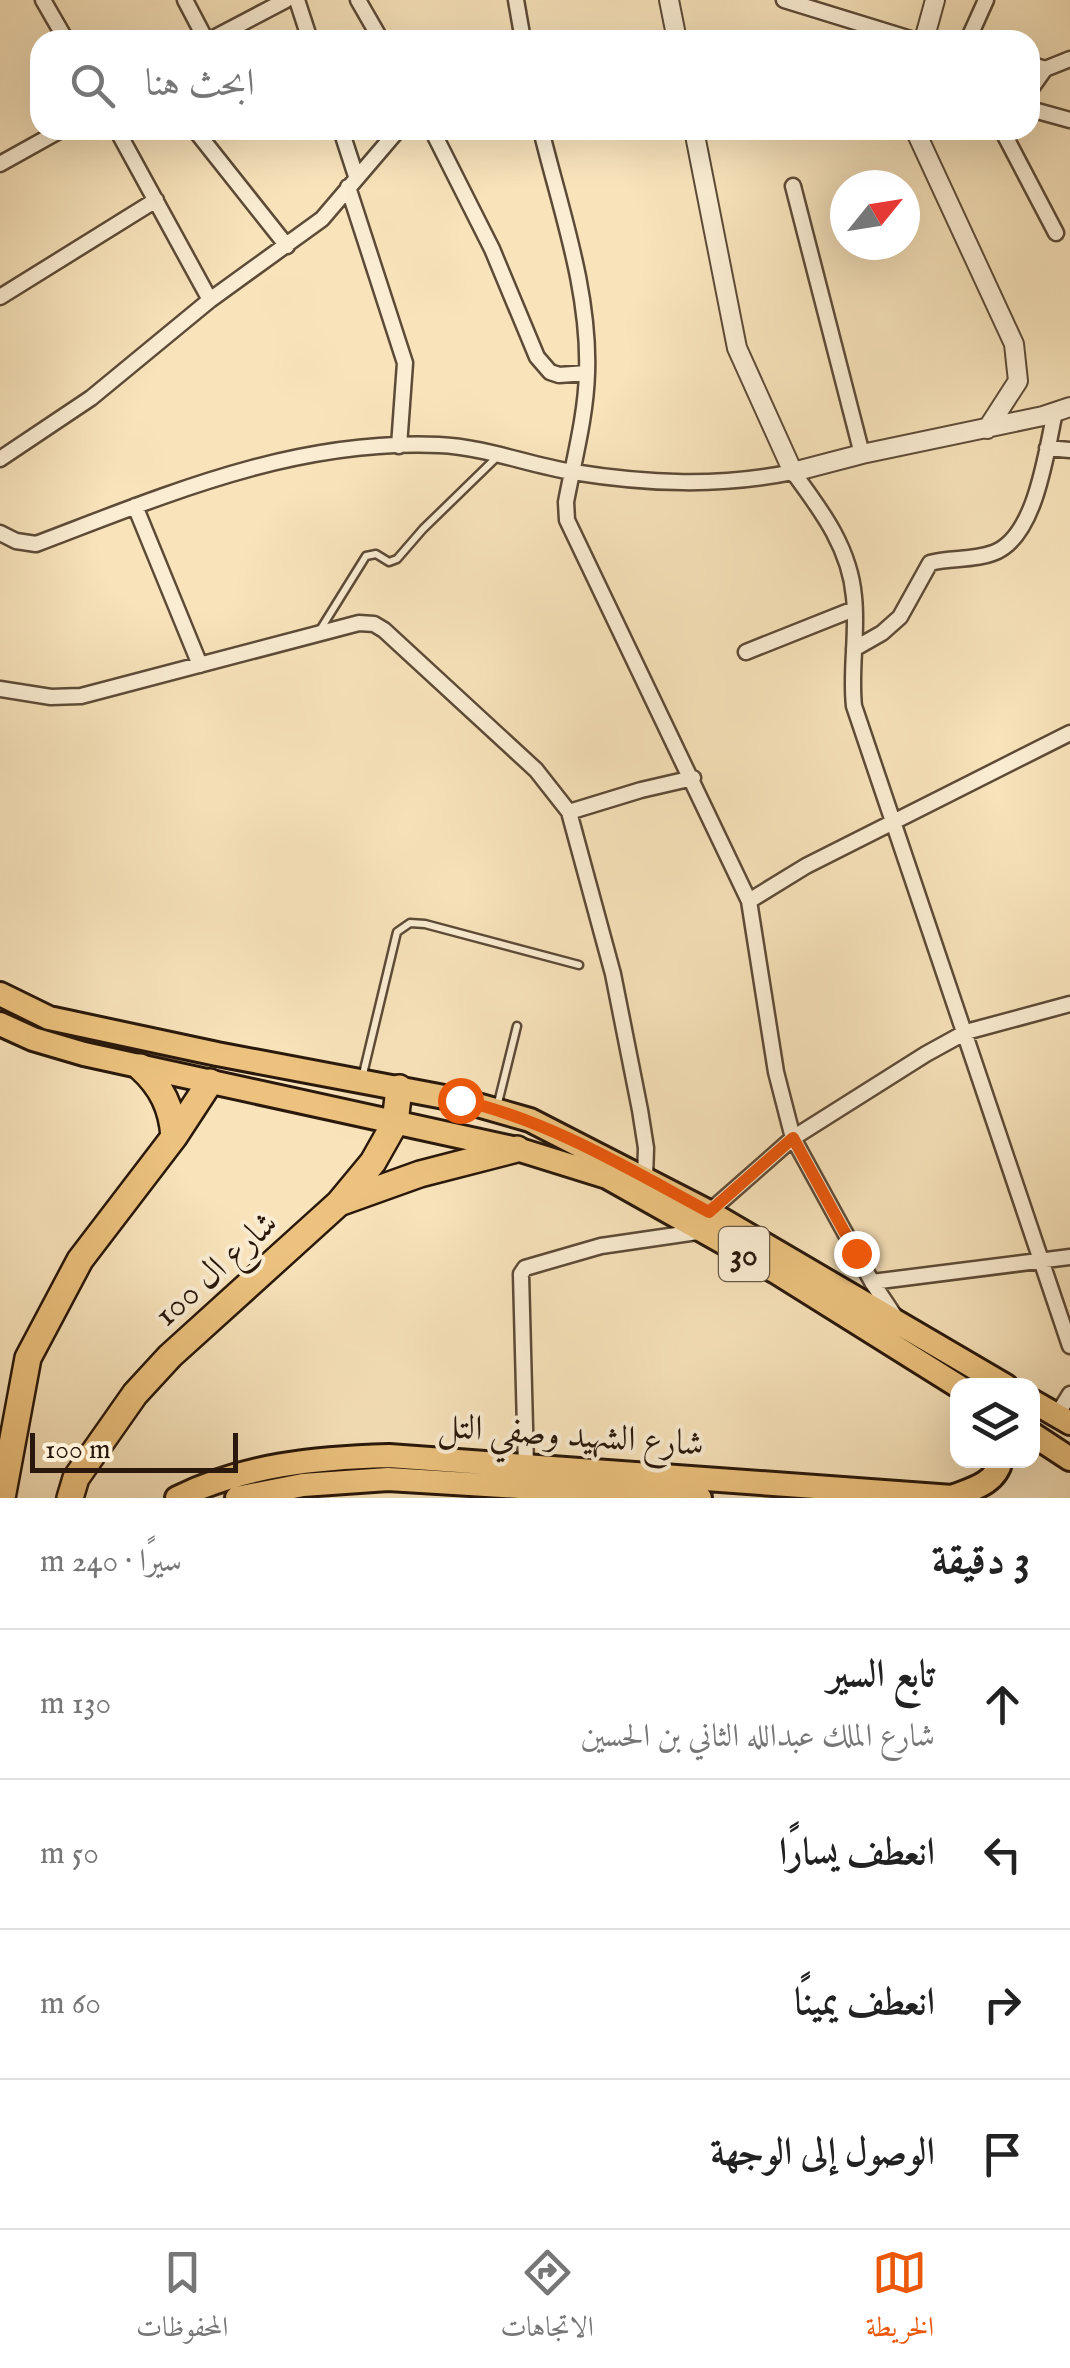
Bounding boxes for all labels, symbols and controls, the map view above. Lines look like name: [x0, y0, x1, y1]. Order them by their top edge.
search box: [30, 30, 1040, 140]
icon: search: [65, 58, 120, 113]
text: ابحث هنا: [145, 61, 255, 109]
north arrow: [830, 170, 920, 260]
route start: [438, 1078, 484, 1124]
street label: شارع ال 100: [145, 1202, 291, 1340]
road number: 30: [719, 1227, 769, 1281]
route end: [834, 1231, 880, 1277]
map controls: [950, 1378, 1040, 1468]
button: layers: [950, 1378, 1040, 1468]
street label: شارع الشهيد وصفي التل: [436, 1405, 705, 1478]
scale bar: [30, 1428, 238, 1472]
text: 100 m: [45, 1433, 111, 1468]
text: 3 دقيقة: [932, 1535, 1030, 1588]
text: سيرًا · 240 m: [40, 1542, 182, 1583]
text: تابع السير: [827, 1652, 935, 1700]
icon: ahead: [975, 1677, 1030, 1732]
text: 130 m: [40, 1684, 111, 1725]
text: شارع الملك عبدالله الثاني بن الحسين: [581, 1717, 935, 1758]
icon: left: [975, 1827, 1030, 1882]
text: انعطف يسارًا: [779, 1830, 935, 1878]
text: 50 m: [40, 1834, 99, 1875]
icon: right: [975, 1977, 1030, 2032]
text: انعطف يمينًا: [794, 1980, 935, 2028]
text: 60 m: [40, 1984, 101, 2025]
icon: arrive: [975, 2127, 1030, 2182]
text: الوصول إلى الوجهة: [710, 2130, 935, 2178]
tab: المحفوظات: [136, 2245, 228, 2354]
tab: الاتجاهات: [500, 2245, 594, 2354]
tab: الخريطة: [866, 2245, 934, 2354]

